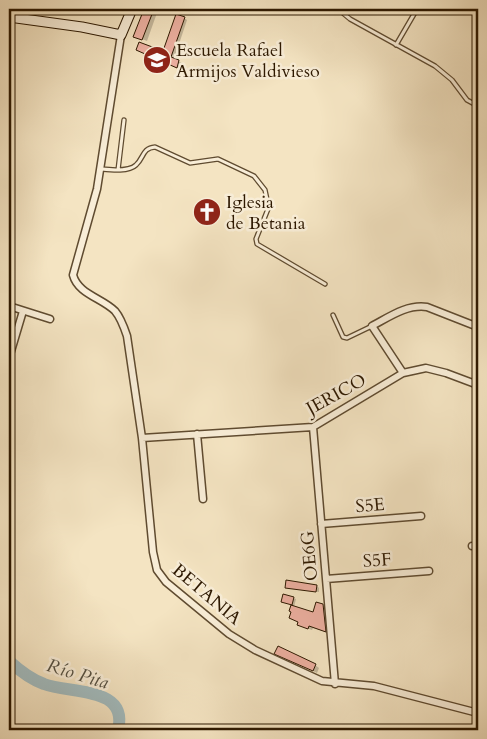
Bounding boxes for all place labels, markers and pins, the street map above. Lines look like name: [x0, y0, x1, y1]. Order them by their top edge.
place label: Escuela Rafael Armijos Valdivieso: [176, 38, 320, 84]
school or university icon: Escuela Rafael Armijos Valdivieso: [142, 45, 172, 75]
place label: Iglesia de Betania: [226, 190, 306, 236]
church icon: Iglesia de Betania: [192, 197, 222, 227]

